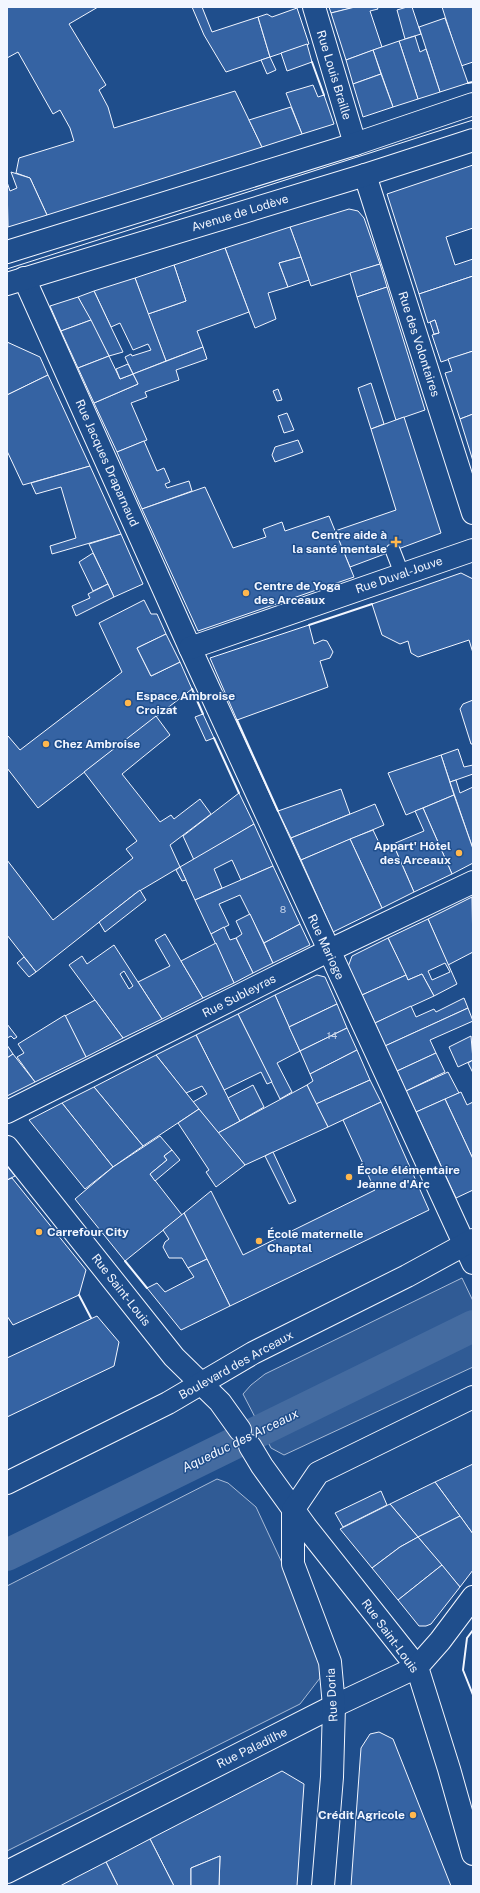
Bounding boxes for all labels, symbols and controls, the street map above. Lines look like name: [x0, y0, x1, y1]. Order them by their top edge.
street label: Rue Louis Braille: [314, 29, 354, 122]
street label: Avenue de Lodève: [190, 192, 290, 234]
street label: Rue des Volontaires: [395, 290, 443, 398]
street label: Rue Jacques Draparnaud: [73, 397, 141, 529]
place label: Centre aide à la santé mentale: [292, 528, 387, 556]
marker: Centre aide à la santé mentale: [390, 536, 402, 548]
street label: Rue Duval-Jouve: [354, 553, 445, 596]
place label: Centre de Yoga des Arceaux: [254, 579, 341, 607]
marker: Centre de Yoga des Arceaux: [241, 588, 251, 598]
place label: Espace Ambroise Croizat: [136, 689, 235, 717]
marker: Espace Ambroise Croizat: [123, 698, 133, 708]
place label: Chez Ambroise: [54, 737, 140, 751]
marker: Chez Ambroise: [41, 739, 51, 749]
place label: Appart' Hôtel des Arceaux: [374, 839, 451, 867]
marker: Appart' Hôtel des Arceaux: [454, 848, 464, 858]
house number: 8: [280, 903, 286, 915]
street label: Rue Marioge: [305, 912, 347, 982]
street label: Rue Subleyras: [200, 971, 278, 1021]
house number: 14: [327, 1029, 337, 1041]
place label: École élémentaire Jeanne d'Arc: [357, 1163, 460, 1191]
marker: École élémentaire Jeanne d'Arc: [344, 1172, 354, 1182]
place label: Carrefour City: [47, 1225, 129, 1239]
marker: Carrefour City: [34, 1227, 44, 1237]
place label: École maternelle Chaptal: [267, 1227, 364, 1255]
marker: École maternelle Chaptal: [254, 1236, 264, 1246]
street label: Rue Saint-Louis: [89, 1251, 153, 1329]
street label: Boulevard des Arceaux: [176, 1328, 296, 1402]
water label: Aqueduc des Arceaux: [180, 1406, 301, 1475]
street label: Rue Saint-Louis: [359, 1597, 421, 1675]
street label: Rue Doria: [324, 1668, 340, 1722]
street label: Rue Paladilhe: [215, 1725, 290, 1771]
place label: Crédit Agricole: [318, 1808, 405, 1822]
marker: Crédit Agricole: [408, 1810, 418, 1820]

